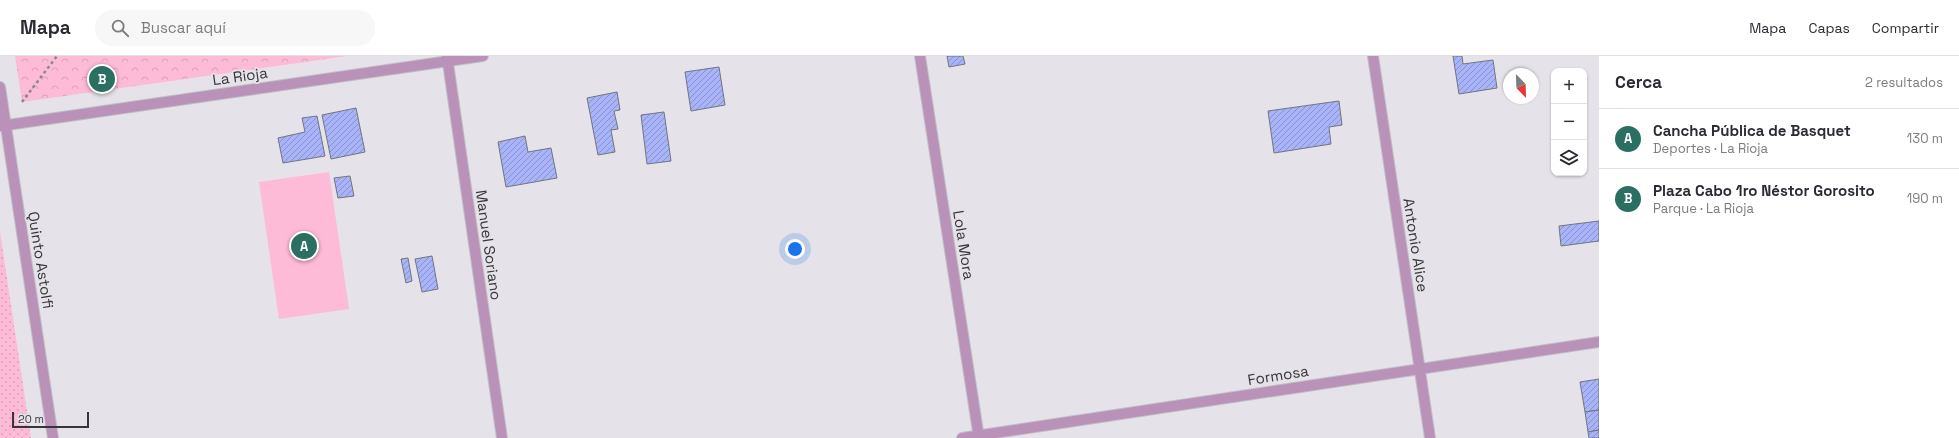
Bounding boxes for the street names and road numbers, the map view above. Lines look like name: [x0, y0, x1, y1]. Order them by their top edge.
street label: La Rioja: [211, 63, 269, 89]
street label: Manuel Soriano: [472, 189, 506, 301]
street label: Antonio Alice: [1399, 197, 1433, 293]
street label: Lola Mora: [949, 209, 979, 281]
street label: Quinto Astolfi: [24, 210, 58, 310]
street label: Formosa: [1246, 361, 1310, 389]

